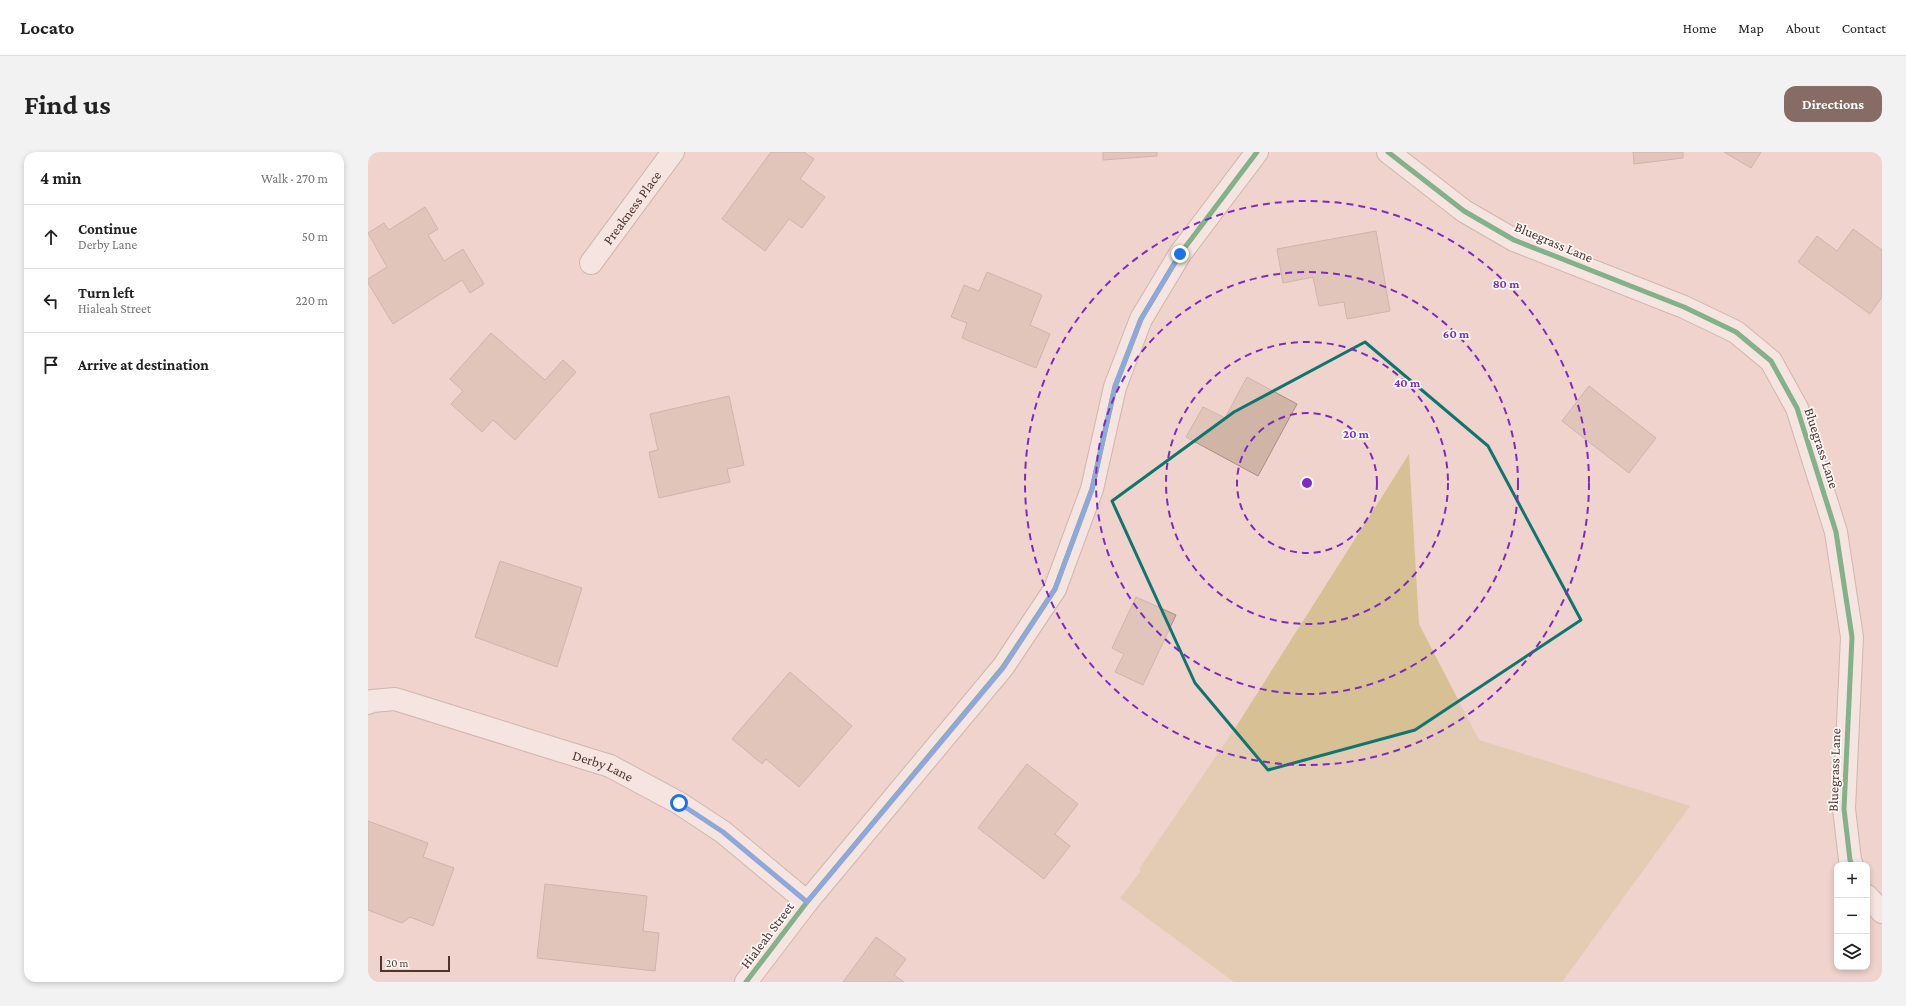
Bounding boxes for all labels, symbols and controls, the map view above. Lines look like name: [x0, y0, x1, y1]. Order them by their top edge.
text: Locato: [20, 17, 74, 38]
text: Home: [1683, 20, 1716, 36]
text: Map: [1738, 20, 1764, 36]
text: About: [1786, 20, 1820, 36]
text: Contact: [1842, 20, 1886, 36]
button: Directions: [1784, 86, 1882, 122]
text: Find us: [24, 89, 111, 120]
street label: Preakness Place: [600, 168, 664, 247]
text: 4 min: [40, 169, 82, 188]
text: Walk · 270 m: [261, 171, 328, 186]
street label: Bluegrass Lane: [1512, 218, 1596, 266]
text: Continue: [78, 221, 137, 237]
icon: ahead: [40, 226, 62, 248]
text: 50 m: [302, 229, 328, 244]
text: Derby Lane: [78, 237, 137, 252]
route end: [1171, 245, 1189, 263]
text: 80 m: [1493, 277, 1520, 291]
text: Turn left: [78, 285, 134, 301]
icon: left: [40, 290, 62, 312]
text: 220 m: [295, 293, 328, 308]
text: Hialeah Street: [78, 301, 151, 316]
text: 60 m: [1443, 327, 1470, 341]
icon: arrive: [40, 354, 62, 376]
text: Arrive at destination: [78, 357, 209, 373]
text: 40 m: [1394, 376, 1421, 390]
street label: Bluegrass Lane: [1801, 406, 1843, 490]
text: 20 m: [1343, 427, 1370, 441]
centre of rings: [1300, 476, 1314, 490]
street label: Bluegrass Lane: [1825, 728, 1843, 812]
street label: Derby Lane: [571, 747, 636, 785]
route start: [670, 794, 688, 812]
map controls: [1834, 862, 1870, 970]
button: +: [1834, 862, 1870, 898]
button: −: [1834, 898, 1870, 934]
street label: Hialeah Street: [737, 899, 797, 971]
button: layers: [1834, 934, 1870, 970]
scale bar: [380, 954, 450, 973]
text: 20 m: [386, 957, 408, 969]

